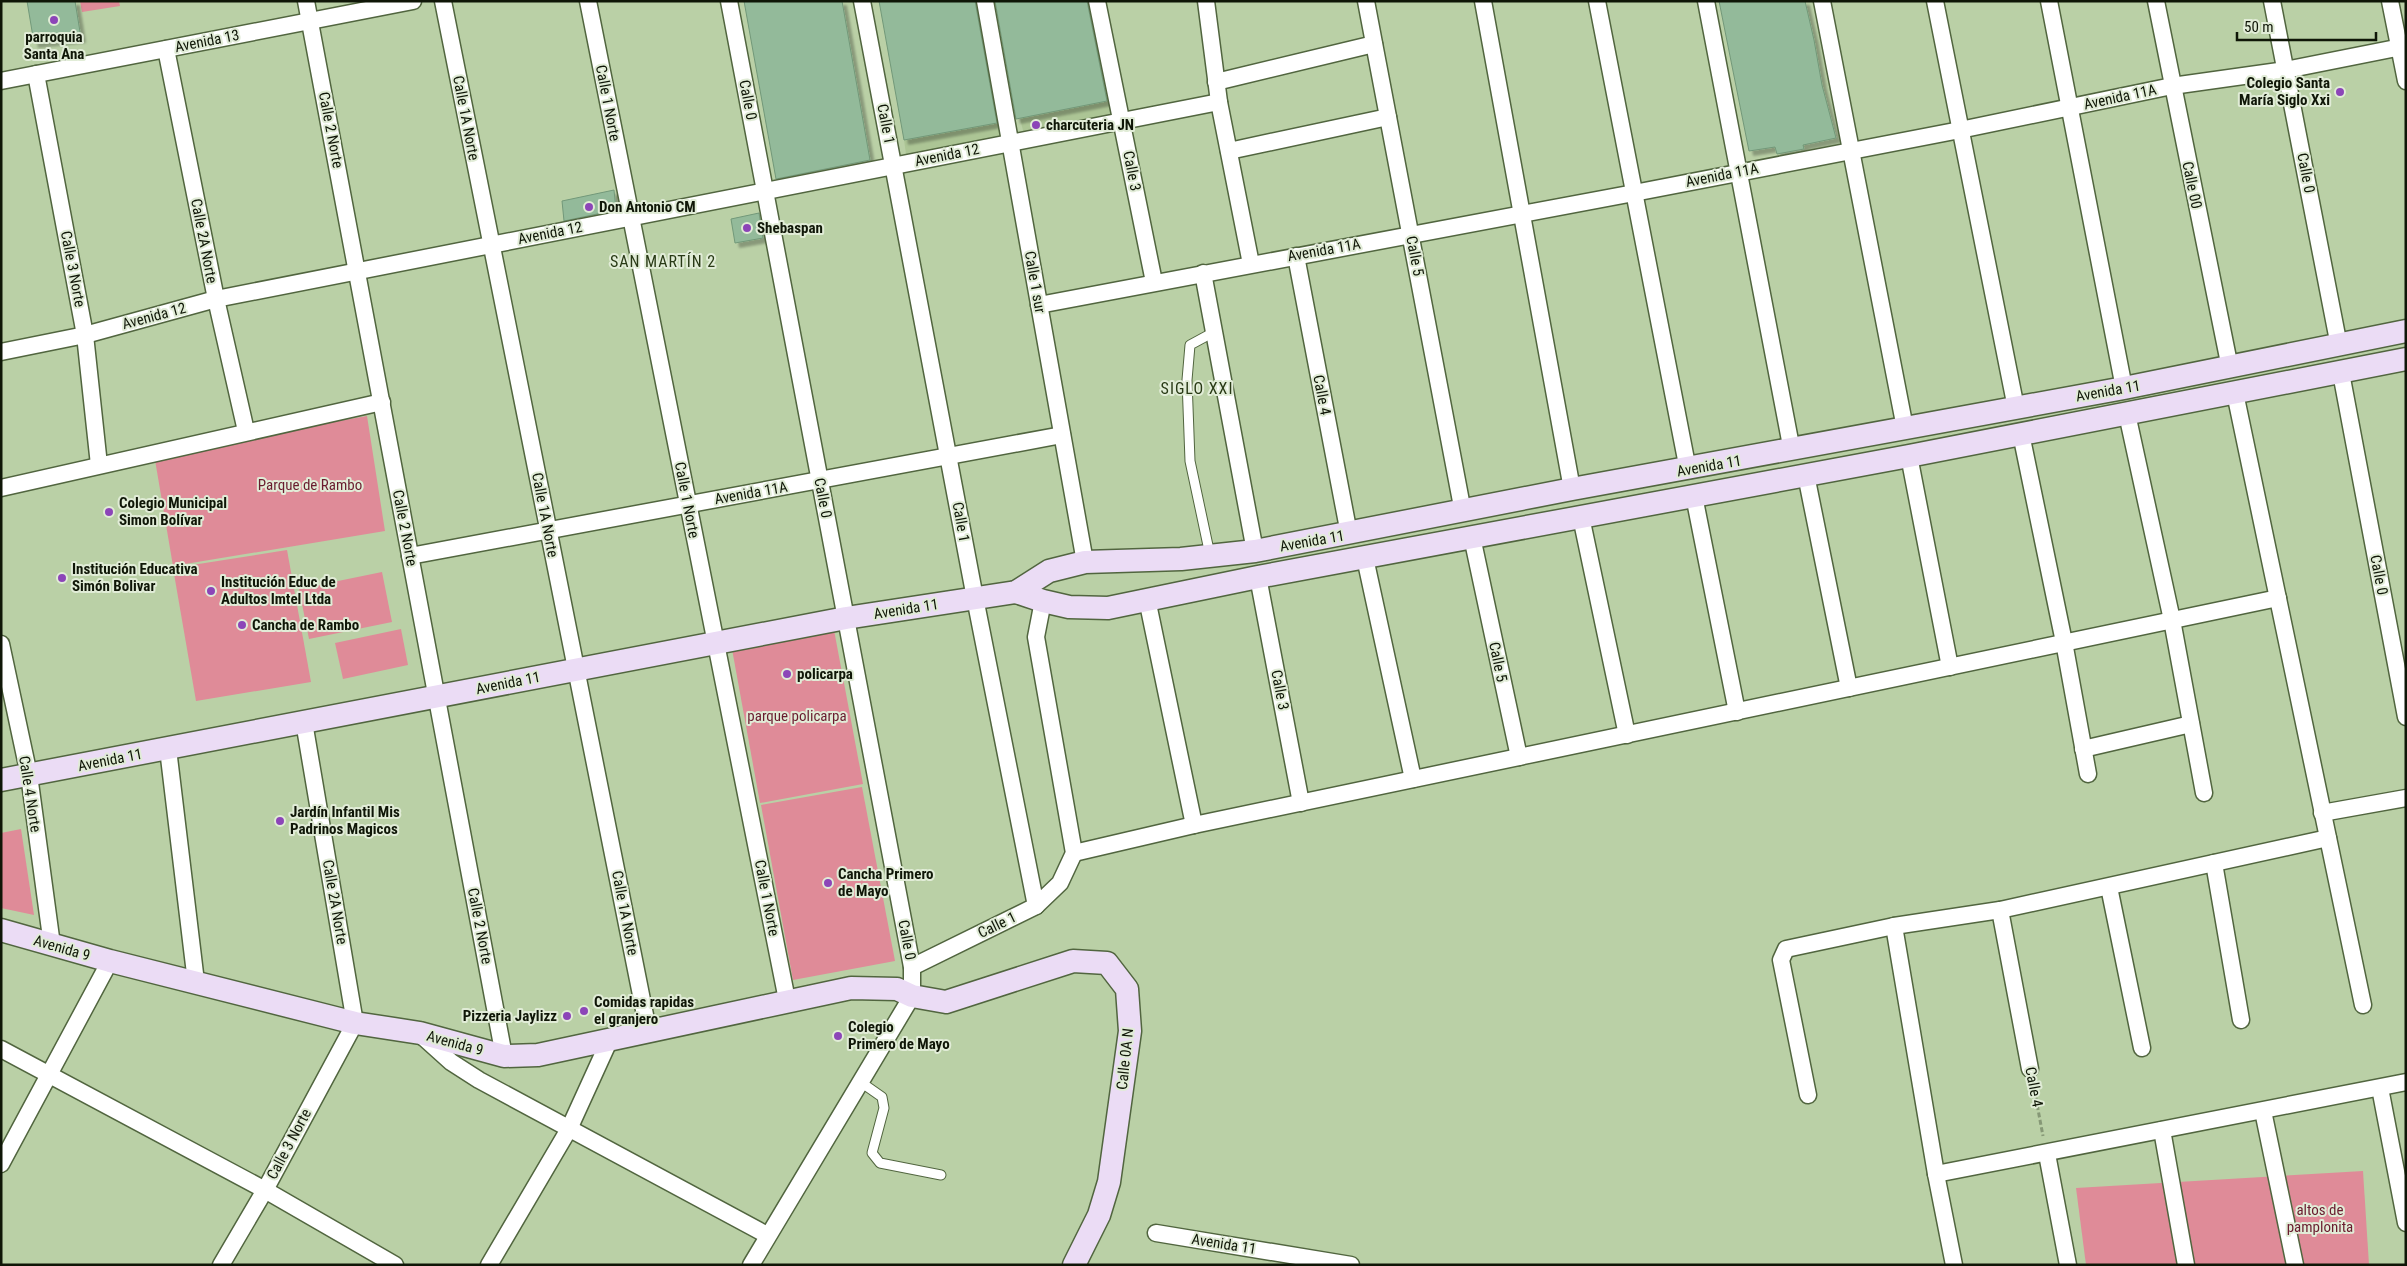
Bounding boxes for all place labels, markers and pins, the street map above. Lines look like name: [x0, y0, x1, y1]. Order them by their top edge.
marker: parroquia Santa Ana: [48, 14, 60, 26]
place label: parroquia Santa Ana: [24, 28, 84, 63]
place label: Colegio Santa María Siglo Xxi: [2239, 74, 2330, 109]
marker: Colegio Santa María Siglo Xxi: [2334, 86, 2346, 98]
place label: charcuteria JN: [1046, 116, 1134, 134]
marker: charcuteria JN: [1030, 119, 1042, 131]
place label: Don Antonio CM: [599, 198, 696, 216]
marker: Don Antonio CM: [583, 201, 595, 213]
place label: Shebaspan: [757, 219, 823, 237]
marker: Shebaspan: [741, 222, 753, 234]
place label: Colegio Municipal Simon Bolívar: [119, 494, 227, 529]
marker: Colegio Municipal Simon Bolívar: [103, 506, 115, 518]
place label: Institución Educativa Simón Bolivar: [72, 560, 198, 595]
marker: Institución Educativa Simón Bolivar: [56, 572, 68, 584]
place label: Institución Educ de Adultos Imtel Ltda: [221, 573, 336, 608]
marker: Institución Educ de Adultos Imtel Ltda: [205, 585, 217, 597]
place label: Cancha de Rambo: [252, 616, 359, 634]
marker: Cancha de Rambo: [236, 619, 248, 631]
place label: policarpa: [797, 665, 853, 683]
marker: policarpa: [781, 668, 793, 680]
place label: Jardín Infantil Mis Padrinos Magicos: [290, 803, 400, 838]
marker: Jardín Infantil Mis Padrinos Magicos: [274, 815, 286, 827]
place label: Cancha Primero de Mayo: [838, 865, 934, 900]
marker: Cancha Primero de Mayo: [822, 877, 834, 889]
place label: Comidas rapidas el granjero: [594, 993, 694, 1028]
marker: Comidas rapidas el granjero: [578, 1005, 590, 1017]
place label: Pizzeria Jaylizz: [463, 1007, 557, 1025]
marker: Pizzeria Jaylizz: [561, 1010, 573, 1022]
place label: Colegio Primero de Mayo: [848, 1018, 950, 1053]
marker: Colegio Primero de Mayo: [832, 1030, 844, 1042]

